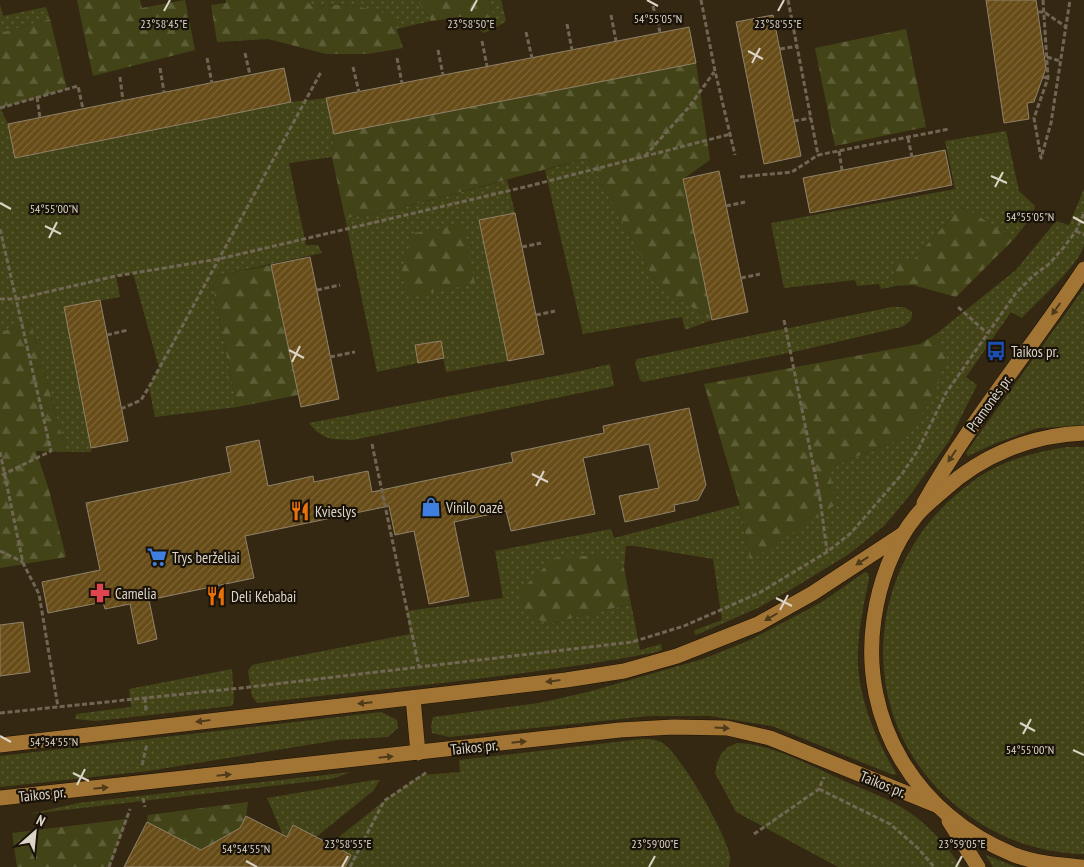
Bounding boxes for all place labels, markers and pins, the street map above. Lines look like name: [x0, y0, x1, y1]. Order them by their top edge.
bus stop icon: Taikos pr.: [985, 340, 1007, 362]
place label: Taikos pr.: [1011, 342, 1059, 361]
shop icon: Vinilo oazė: [420, 496, 442, 518]
place label: Vinilo oazė: [445, 498, 503, 517]
restaurant icon: Kvieslys: [289, 500, 311, 522]
place label: Kvieslys: [315, 502, 356, 521]
supermarket icon: Trys berželiai: [146, 546, 168, 568]
place label: Trys berželiai: [172, 548, 240, 567]
pharmacy icon: Camelia: [89, 582, 111, 604]
place label: Camelia: [115, 584, 156, 603]
restaurant icon: Deli Kebabai: [205, 585, 227, 607]
place label: Deli Kebabai: [231, 587, 296, 606]

